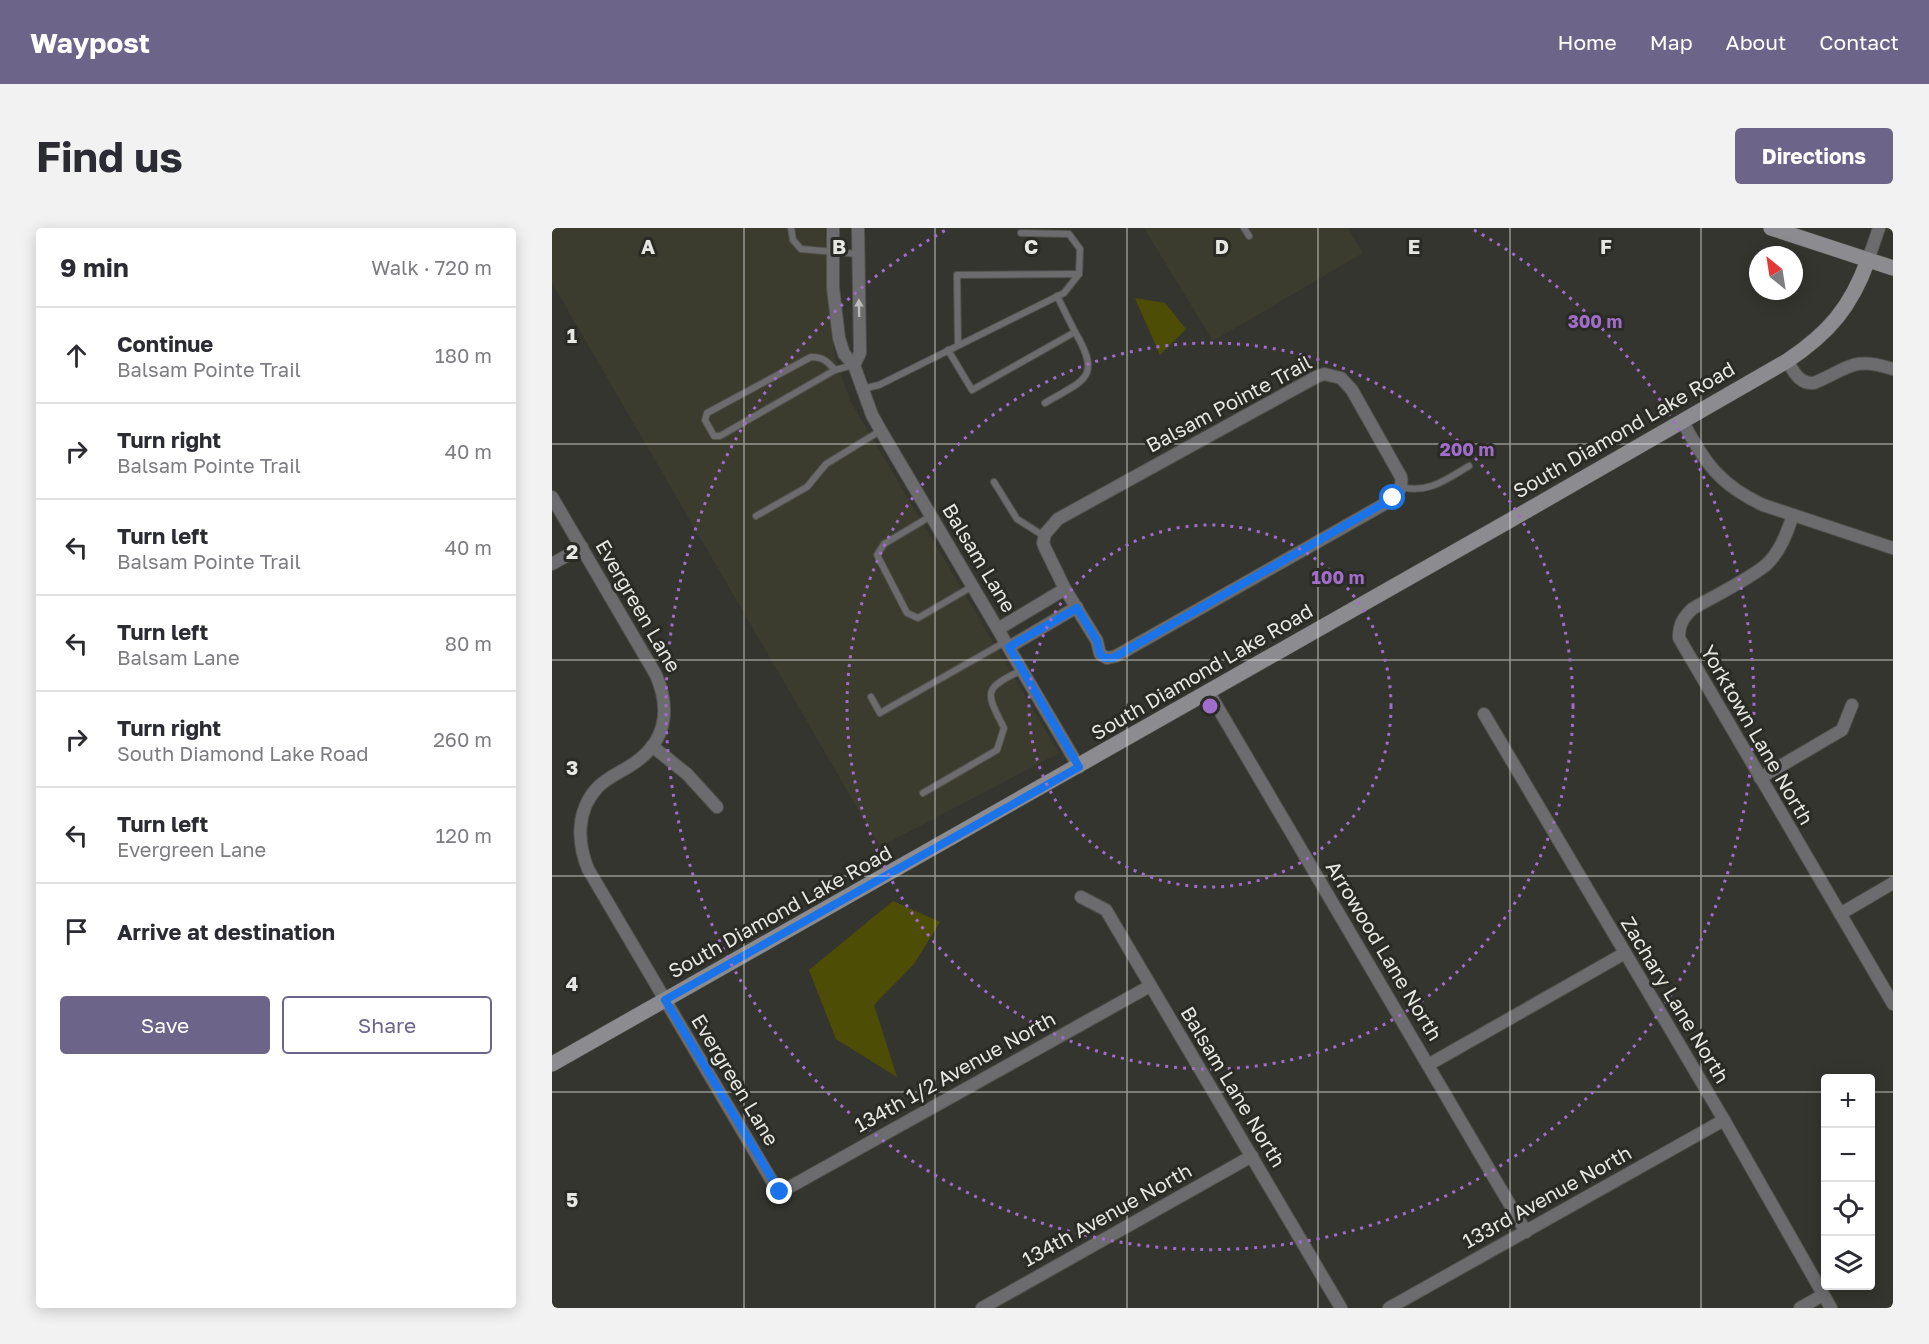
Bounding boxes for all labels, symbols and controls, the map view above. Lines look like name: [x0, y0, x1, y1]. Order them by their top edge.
text: Waypost: [30, 26, 150, 59]
text: Home: [1557, 29, 1617, 55]
text: Map: [1650, 29, 1693, 55]
text: About: [1726, 29, 1786, 55]
text: Contact: [1819, 29, 1899, 55]
button: Directions: [1735, 128, 1893, 184]
text: Find us: [36, 131, 183, 181]
text: A: [641, 234, 655, 258]
text: B: [832, 234, 846, 258]
text: C: [1024, 234, 1038, 258]
text: D: [1215, 234, 1229, 258]
text: E: [1408, 234, 1420, 258]
text: F: [1600, 234, 1612, 258]
north arrow: [1749, 246, 1803, 300]
text: 9 min: [60, 252, 129, 283]
text: Walk · 720 m: [371, 255, 492, 279]
one-way arrow: [855, 299, 864, 318]
text: 300 m: [1568, 310, 1622, 332]
text: 1: [567, 323, 577, 347]
text: Continue: [117, 330, 213, 357]
icon: ahead: [60, 339, 93, 372]
text: 180 m: [435, 343, 492, 367]
street label: Balsam Pointe Trail: [1142, 349, 1315, 457]
street label: South Diamond Lake Road: [1509, 356, 1738, 502]
text: Balsam Pointe Trail: [117, 357, 301, 381]
text: Turn right: [117, 426, 221, 453]
icon: right: [60, 435, 93, 468]
text: 200 m: [1440, 438, 1494, 460]
text: 40 m: [445, 439, 492, 463]
text: Balsam Pointe Trail: [117, 453, 301, 477]
route start: [1379, 484, 1405, 510]
street label: Balsam Lane: [938, 499, 1022, 616]
text: Turn left: [117, 522, 208, 549]
icon: left: [60, 531, 93, 564]
text: 40 m: [445, 535, 492, 559]
street label: Evergreen Lane: [591, 535, 687, 676]
text: 2: [566, 539, 578, 563]
text: Balsam Pointe Trail: [117, 549, 301, 573]
text: 100 m: [1312, 566, 1364, 588]
street label: South Diamond Lake Road: [1087, 598, 1316, 744]
text: Turn left: [117, 618, 208, 645]
icon: left: [60, 627, 93, 660]
text: 80 m: [445, 631, 492, 655]
street label: Yorktown Lane North: [1697, 640, 1819, 829]
text: Balsam Lane: [117, 645, 240, 669]
centre of rings: [1200, 696, 1220, 716]
text: Turn right: [117, 714, 221, 741]
icon: right: [60, 723, 93, 756]
text: 260 m: [433, 727, 492, 751]
text: South Diamond Lake Road: [117, 741, 369, 765]
text: 3: [566, 755, 578, 779]
text: Turn left: [117, 810, 208, 837]
icon: left: [60, 819, 93, 852]
text: 120 m: [436, 823, 492, 847]
text: Evergreen Lane: [117, 837, 266, 861]
street label: South Diamond Lake Road: [664, 840, 895, 983]
street label: Arrowood Lane North: [1322, 856, 1448, 1045]
street label: Zachary Lane North: [1617, 912, 1735, 1087]
icon: arrive: [60, 915, 93, 948]
text: Arrive at destination: [117, 918, 335, 945]
text: 4: [566, 971, 578, 995]
button: Save: [60, 996, 270, 1054]
button: Share: [282, 996, 492, 1054]
street label: Balsam Lane North: [1176, 1002, 1291, 1171]
street label: 134th 1/2 Avenue North: [850, 1006, 1059, 1136]
street label: Evergreen Lane: [687, 1009, 785, 1150]
map controls: [1821, 1074, 1875, 1290]
button: +: [1821, 1074, 1875, 1128]
button: −: [1821, 1128, 1875, 1182]
street label: 133rd Avenue North: [1458, 1140, 1635, 1253]
street label: 134th Avenue North: [1018, 1158, 1196, 1271]
route end: [766, 1178, 792, 1204]
button: locate: [1821, 1182, 1875, 1236]
text: 5: [566, 1187, 578, 1211]
button: layers: [1821, 1236, 1875, 1290]

